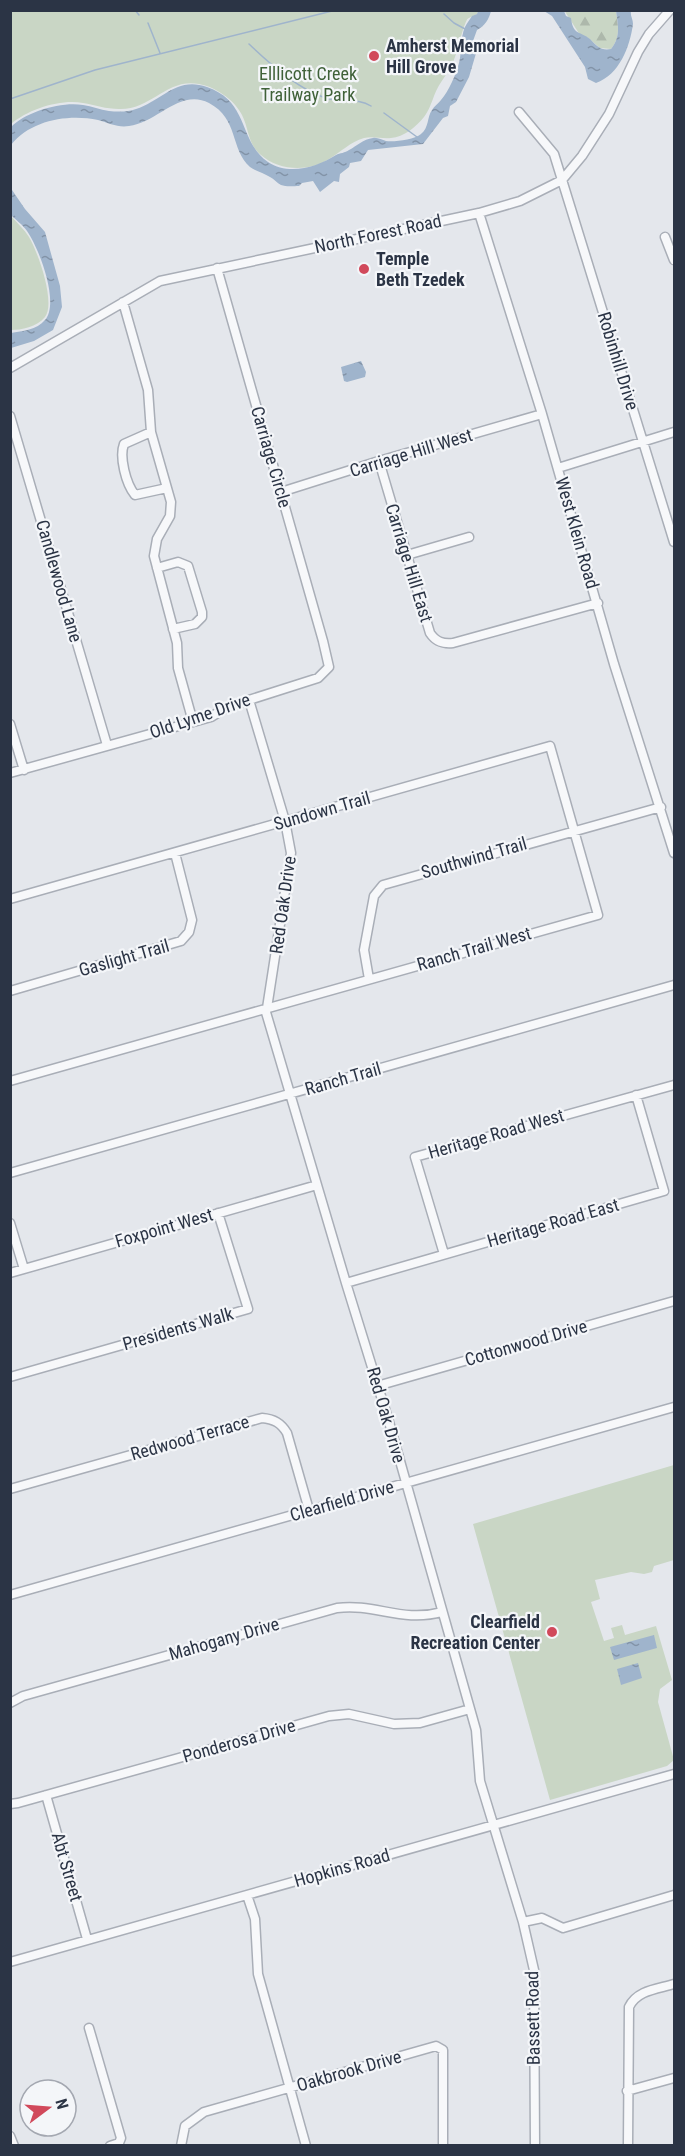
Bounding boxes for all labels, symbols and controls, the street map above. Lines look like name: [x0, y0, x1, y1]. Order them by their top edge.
place label: Amherst Memorial Hill Grove: [386, 35, 519, 77]
marker: Amherst Memorial Hill Grove: [367, 49, 381, 63]
park label: Elllicott Creek Trailway Park: [259, 63, 357, 105]
street label: North Forest Road: [312, 210, 443, 257]
place label: Temple Beth Tzedek: [376, 248, 465, 290]
marker: Temple Beth Tzedek: [357, 262, 371, 276]
street label: Robinhill Drive: [594, 309, 643, 412]
street label: Carriage Circle: [247, 404, 296, 510]
street label: Carriage Hill West: [347, 424, 475, 481]
street label: West Klein Road: [552, 475, 603, 591]
street label: Carriage Hill East: [381, 501, 437, 625]
street label: Candlewood Lane: [32, 517, 87, 644]
street label: Old Lyme Drive: [147, 689, 253, 743]
street label: Sundown Trail: [271, 787, 373, 834]
street label: Southwind Trail: [419, 832, 529, 883]
street label: Red Oak Drive: [265, 855, 300, 955]
street label: Ranch Trail West: [414, 922, 533, 975]
street label: Gaslight Trail: [76, 935, 172, 980]
street label: Ranch Trail: [302, 1058, 383, 1099]
street label: Heritage Road West: [426, 1104, 566, 1163]
street label: Heritage Road East: [485, 1194, 621, 1251]
street label: Foxpoint West: [112, 1204, 215, 1252]
street label: Presidents Walk: [120, 1303, 236, 1354]
street label: Cottonwood Drive: [462, 1315, 589, 1370]
street label: Red Oak Drive: [363, 1365, 410, 1465]
street label: Redwood Terrace: [128, 1411, 252, 1464]
street label: Clearfield Drive: [287, 1476, 396, 1525]
place label: Clearfield Recreation Center: [410, 1611, 540, 1653]
street label: Mahogany Drive: [166, 1613, 281, 1664]
marker: Clearfield Recreation Center: [545, 1625, 559, 1639]
street label: Ponderosa Drive: [180, 1714, 298, 1767]
street label: Abt Street: [48, 1830, 87, 1904]
street label: Hopkins Road: [292, 1844, 392, 1891]
street label: Bassett Road: [521, 1971, 544, 2065]
street label: Oakbrook Drive: [294, 2046, 404, 2095]
north arrow: [18, 2078, 78, 2138]
text: N: [51, 2097, 72, 2111]

